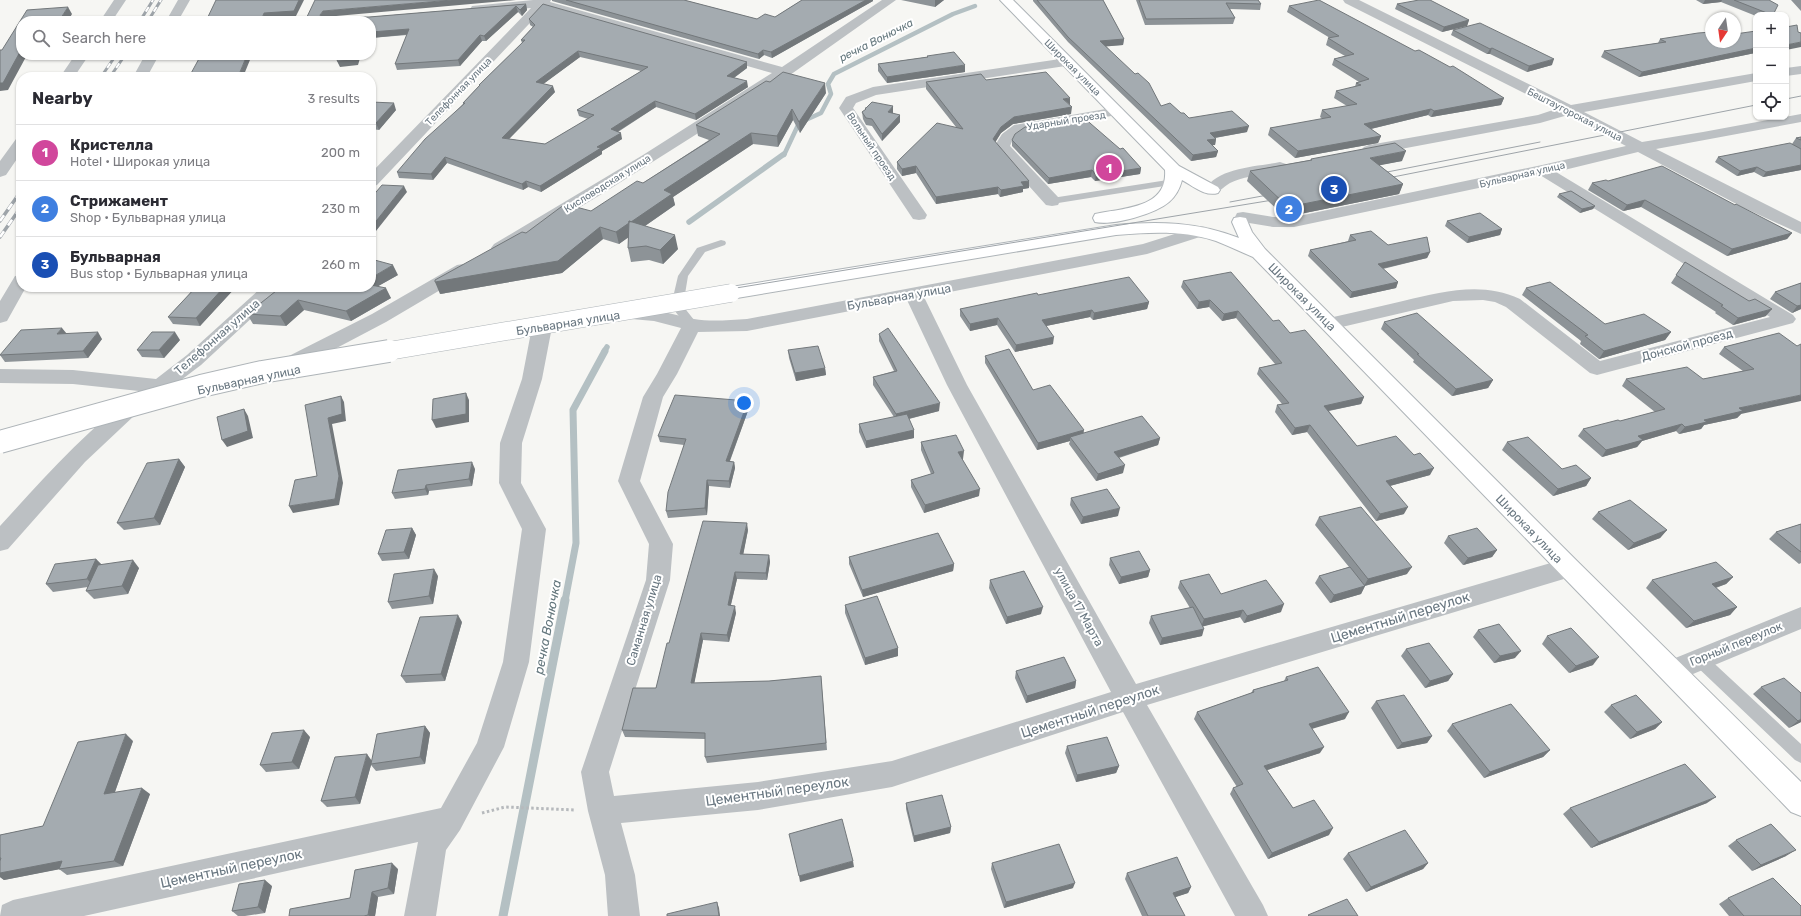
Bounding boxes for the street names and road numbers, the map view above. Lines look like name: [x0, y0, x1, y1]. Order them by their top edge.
street label: Широкая улица: [1042, 37, 1103, 98]
street label: Телефонная улица: [423, 55, 494, 128]
street label: Бештаугорская улица: [1525, 86, 1624, 144]
street label: Ударный проезд: [1026, 109, 1106, 133]
street label: Вольный проезд: [844, 110, 898, 183]
street label: Кисловодская улица: [562, 152, 653, 215]
street label: Бульварная улица: [1478, 159, 1566, 191]
street label: Широкая улица: [1265, 260, 1339, 334]
street label: Бульварная улица: [846, 281, 952, 313]
street label: Телефонная улица: [172, 296, 262, 378]
street label: Бульварная улица: [515, 308, 621, 338]
street label: Донской проезд: [1640, 326, 1734, 364]
street label: Бульварная улица: [196, 362, 302, 398]
street label: Широкая улица: [1493, 492, 1565, 566]
street label: улица 17 Марта: [1052, 565, 1106, 649]
street label: Саманная улица: [623, 573, 665, 667]
street label: Цементный переулок: [1329, 588, 1472, 647]
street label: Горный переулок: [1688, 619, 1785, 669]
street label: Цементный переулок: [1019, 681, 1162, 742]
street label: Цементный переулок: [704, 773, 850, 810]
street label: Цементный переулок: [159, 845, 304, 892]

